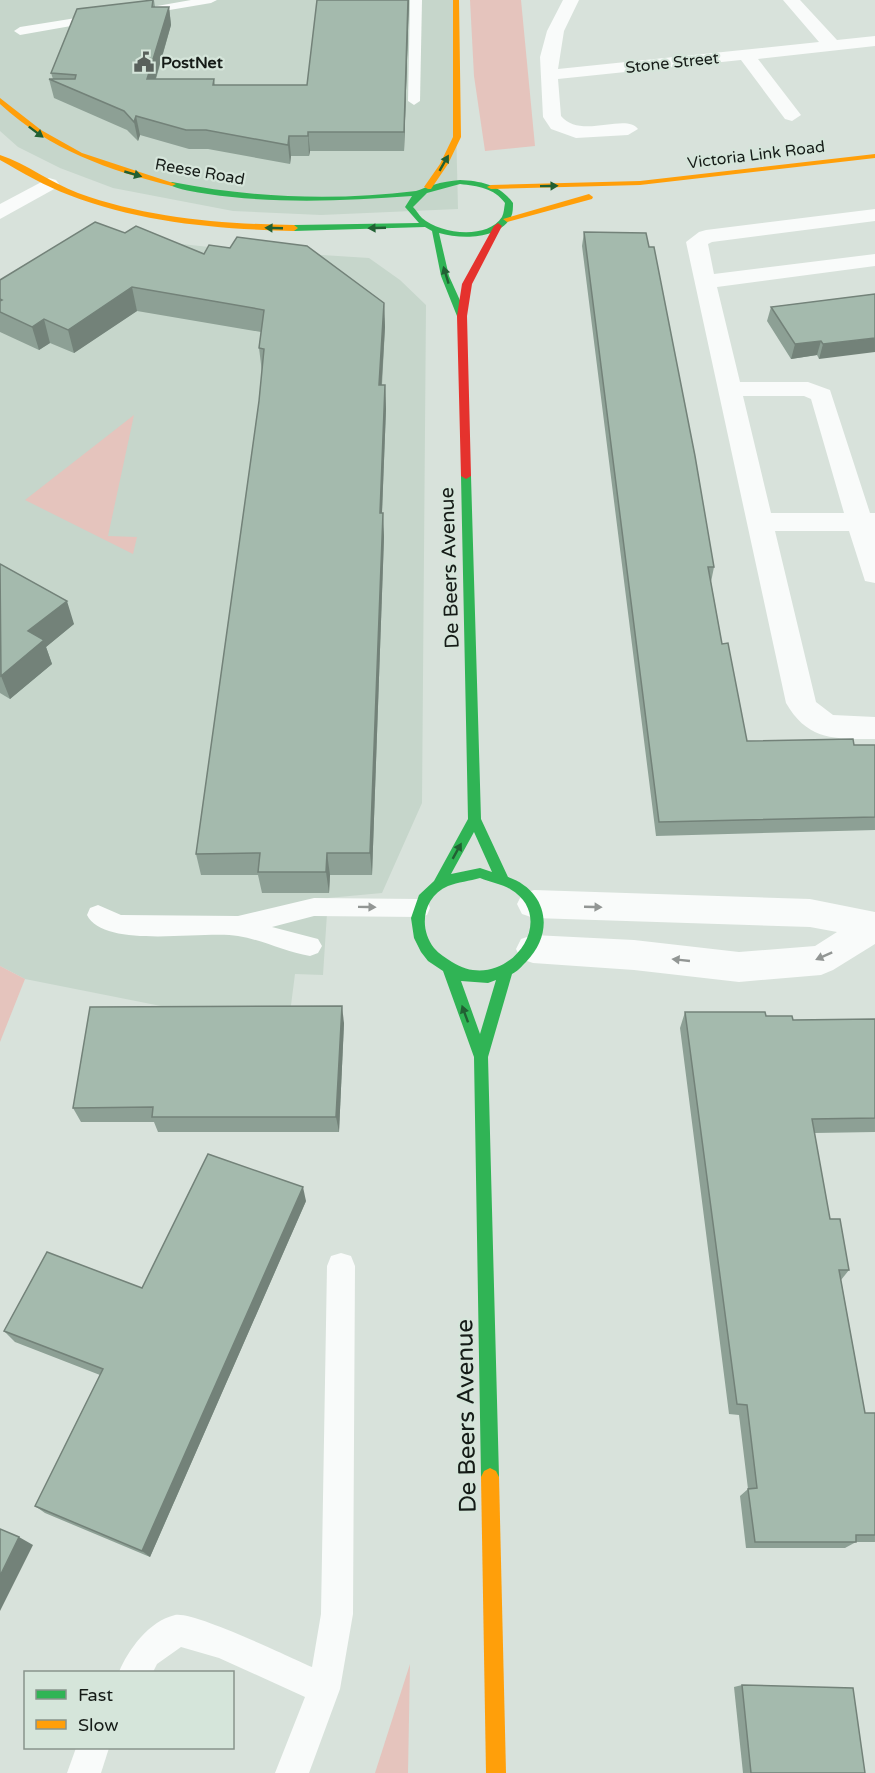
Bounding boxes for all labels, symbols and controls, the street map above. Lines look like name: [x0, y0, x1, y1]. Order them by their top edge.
street label: Stone Street: [624, 48, 720, 78]
public building icon: PostNet: [132, 50, 156, 74]
place label: PostNet: [161, 53, 224, 73]
one-way arrow: [27, 126, 43, 138]
street label: Victoria Link Road: [686, 137, 826, 173]
street label: Reese Road: [153, 154, 246, 190]
one-way arrow: [439, 154, 449, 171]
one-way arrow: [124, 170, 142, 179]
one-way arrow: [540, 181, 559, 190]
one-way arrow: [368, 223, 387, 232]
one-way arrow: [265, 224, 284, 233]
one-way arrow: [440, 266, 450, 284]
street label: De Beers Avenue: [435, 487, 465, 649]
one-way arrow: [452, 842, 462, 859]
one-way arrow: [357, 902, 376, 912]
one-way arrow: [583, 902, 602, 911]
one-way arrow: [816, 952, 833, 961]
one-way arrow: [671, 955, 690, 965]
one-way arrow: [460, 1005, 470, 1023]
street label: De Beers Avenue: [450, 1319, 483, 1513]
legend: [24, 1671, 234, 1749]
text: Fast: [78, 1684, 113, 1706]
text: Slow: [78, 1714, 119, 1736]

